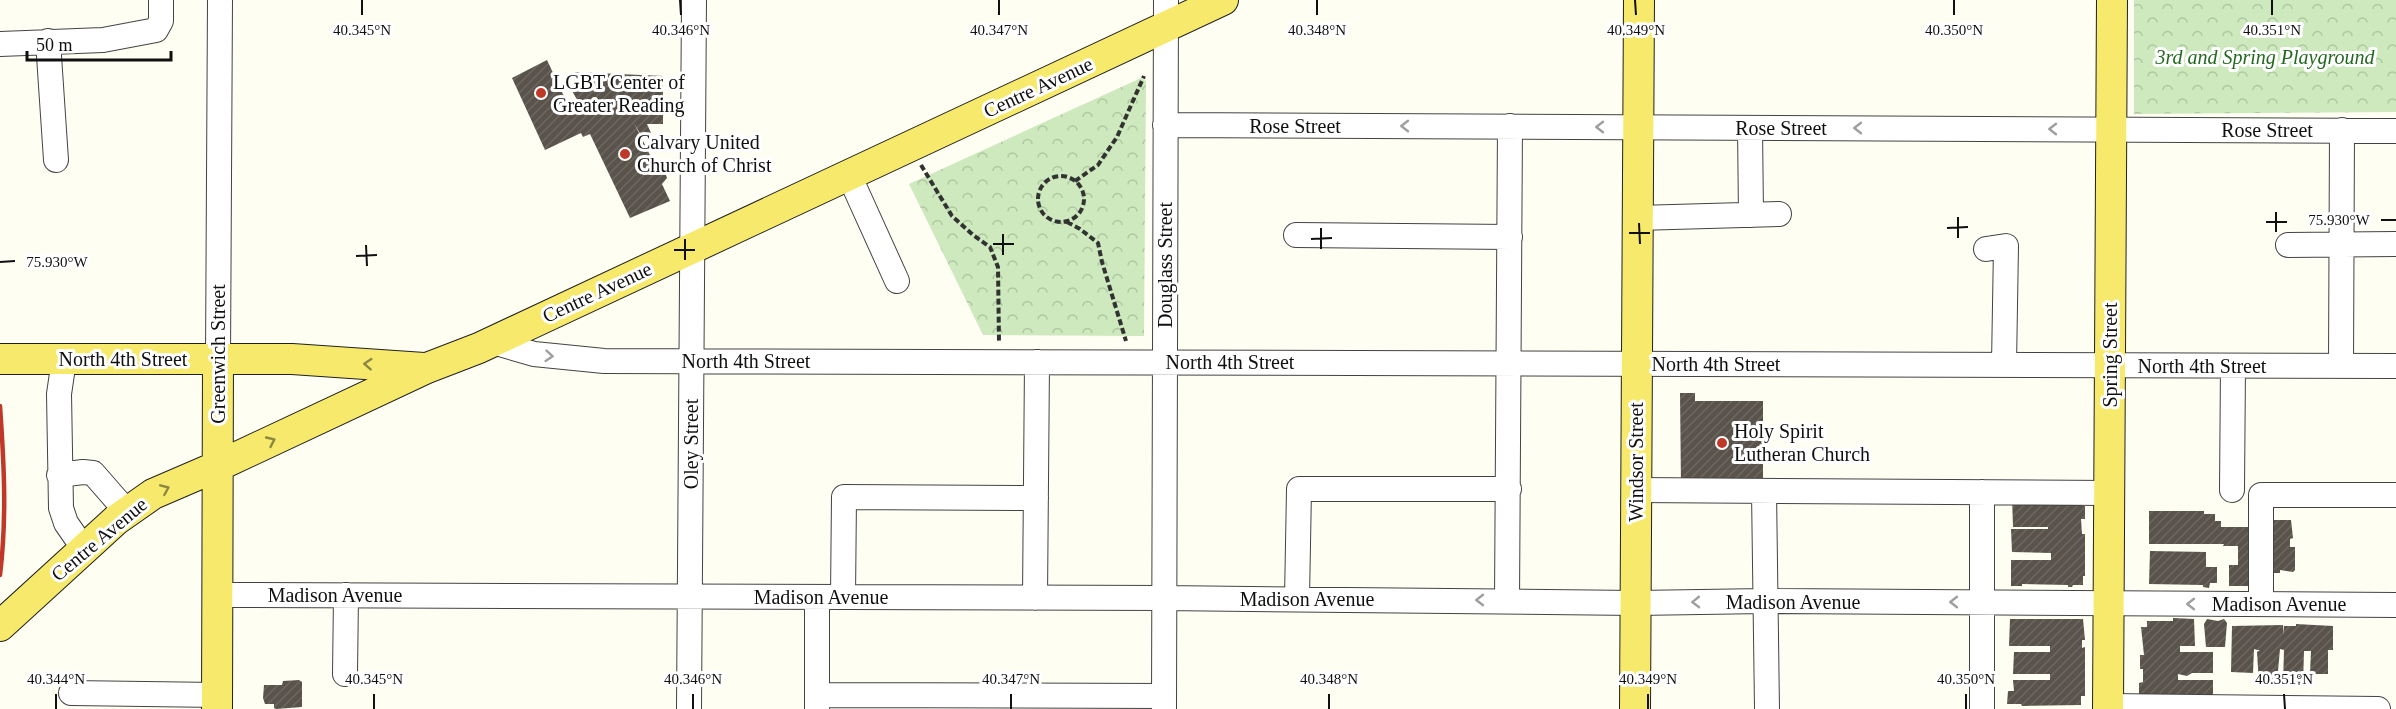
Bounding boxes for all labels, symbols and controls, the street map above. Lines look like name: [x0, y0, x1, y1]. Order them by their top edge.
text: 40.345°N: [333, 22, 391, 38]
text: 40.346°N: [652, 22, 710, 38]
text: 40.347°N: [970, 22, 1028, 38]
text: 40.348°N: [1288, 22, 1346, 38]
text: 40.349°N: [1607, 22, 1665, 38]
text: 40.350°N: [1925, 22, 1983, 38]
text: 40.351°N: [2243, 22, 2301, 38]
scale bar: [27, 24, 171, 62]
text: 50 m: [36, 35, 73, 55]
park label: 3rd and Spring Playground: [2154, 46, 2376, 69]
street label: Centre Avenue: [980, 52, 1096, 122]
place label: LGBT Center of Greater Reading: [553, 71, 685, 117]
marker: LGBT Center of Greater Reading: [534, 86, 548, 100]
street label: Rose Street: [1249, 115, 1341, 137]
street label: Rose Street: [1735, 117, 1827, 139]
street label: Rose Street: [2221, 119, 2313, 141]
one-way arrow: [1400, 120, 1409, 132]
one-way arrow: [1595, 121, 1604, 133]
one-way arrow: [1853, 122, 1862, 134]
one-way arrow: [2048, 123, 2057, 135]
place label: Calvary United Church of Christ: [637, 131, 772, 176]
marker: Calvary United Church of Christ: [618, 147, 632, 161]
street label: Douglass Street: [1154, 202, 1177, 328]
text: 75.930°W: [2308, 212, 2371, 228]
text: 75.930°W: [26, 254, 89, 270]
street label: Centre Avenue: [539, 257, 655, 327]
street label: Greenwich Street: [207, 284, 229, 424]
street label: Spring Street: [2099, 302, 2122, 408]
street label: North 4th Street: [59, 348, 188, 370]
one-way arrow: [545, 349, 554, 362]
street label: North 4th Street: [682, 350, 811, 372]
street label: North 4th Street: [1166, 351, 1295, 373]
street label: North 4th Street: [1652, 353, 1781, 375]
street label: North 4th Street: [2138, 355, 2267, 377]
one-way arrow: [364, 358, 373, 371]
street label: Oley Street: [680, 398, 703, 489]
street label: Windsor Street: [1625, 402, 1647, 522]
place label: Holy Spirit Lutheran Church: [1734, 420, 1870, 465]
marker: Holy Spirit Lutheran Church: [1715, 436, 1729, 450]
one-way arrow: [264, 437, 275, 449]
one-way arrow: [158, 484, 169, 496]
street label: Centre Avenue: [47, 493, 151, 585]
street label: Madison Avenue: [268, 584, 402, 606]
street label: Madison Avenue: [754, 586, 888, 608]
street label: Madison Avenue: [1240, 588, 1374, 610]
street label: Madison Avenue: [1726, 591, 1860, 613]
street label: Madison Avenue: [2212, 593, 2346, 615]
one-way arrow: [1475, 594, 1484, 606]
one-way arrow: [1691, 596, 1700, 608]
one-way arrow: [1949, 596, 1958, 608]
one-way arrow: [2186, 598, 2195, 610]
text: 40.344°N: [27, 671, 85, 687]
text: 40.345°N: [345, 671, 403, 687]
text: 40.346°N: [664, 671, 722, 687]
text: 40.347°N: [982, 671, 1040, 687]
text: 40.348°N: [1300, 671, 1358, 687]
text: 40.349°N: [1619, 671, 1677, 687]
text: 40.350°N: [1937, 671, 1995, 687]
text: 40.351°N: [2255, 671, 2313, 687]

